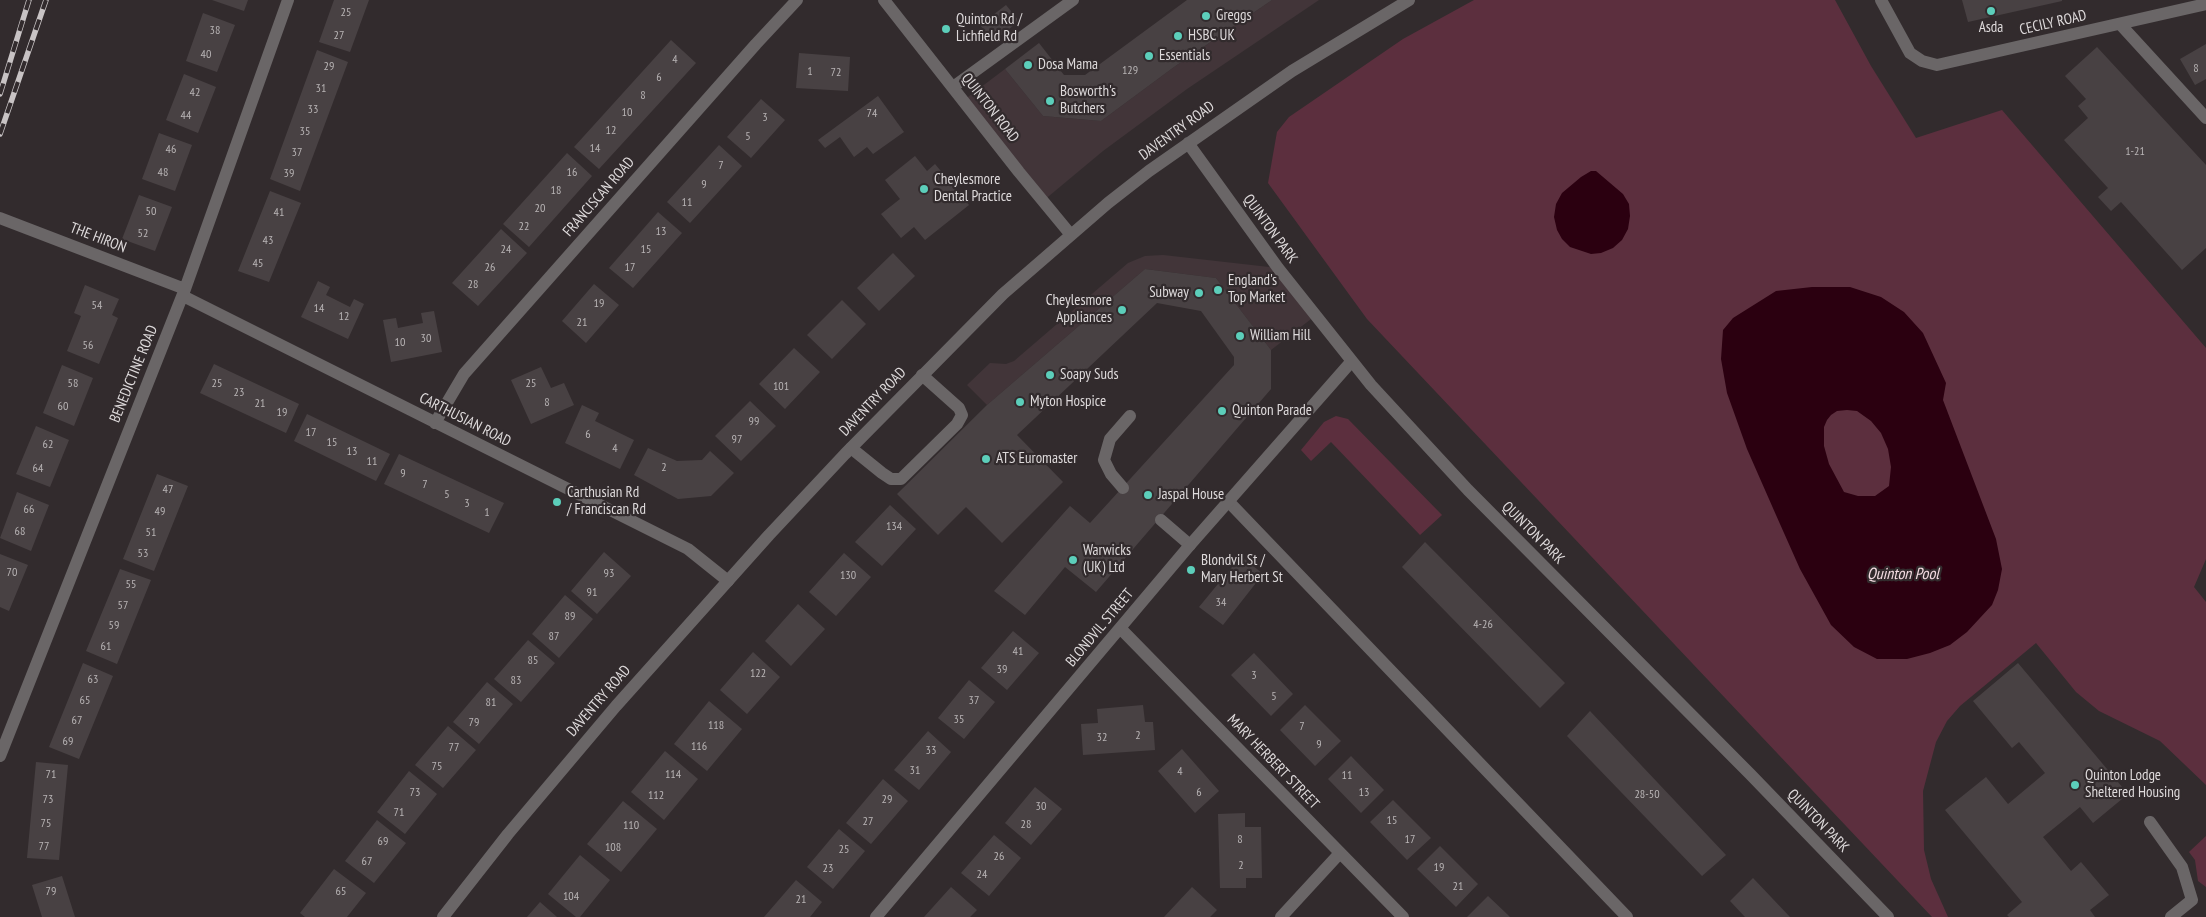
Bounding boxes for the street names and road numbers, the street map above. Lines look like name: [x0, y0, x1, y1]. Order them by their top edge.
street label: CECILY ROAD: [2018, 7, 2088, 39]
street label: QUINTON ROAD: [957, 70, 1023, 146]
street label: DAVENTRY ROAD: [1136, 98, 1218, 164]
street label: FRANCISCAN ROAD: [560, 154, 638, 240]
street label: QUINTON PARK: [1239, 191, 1301, 267]
street label: THE HIRON: [67, 219, 129, 257]
street label: BENEDICTINE ROAD: [106, 323, 162, 425]
street label: DAVENTRY ROAD: [836, 364, 910, 440]
street label: CARTHUSIAN ROAD: [416, 389, 514, 451]
street label: QUINTON PARK: [1498, 498, 1568, 568]
street label: BLONDVIL STREET: [1062, 585, 1138, 671]
street label: DAVENTRY ROAD: [563, 662, 635, 740]
street label: MARY HERBERT STREET: [1223, 711, 1323, 813]
street label: QUINTON PARK: [1783, 786, 1853, 856]

